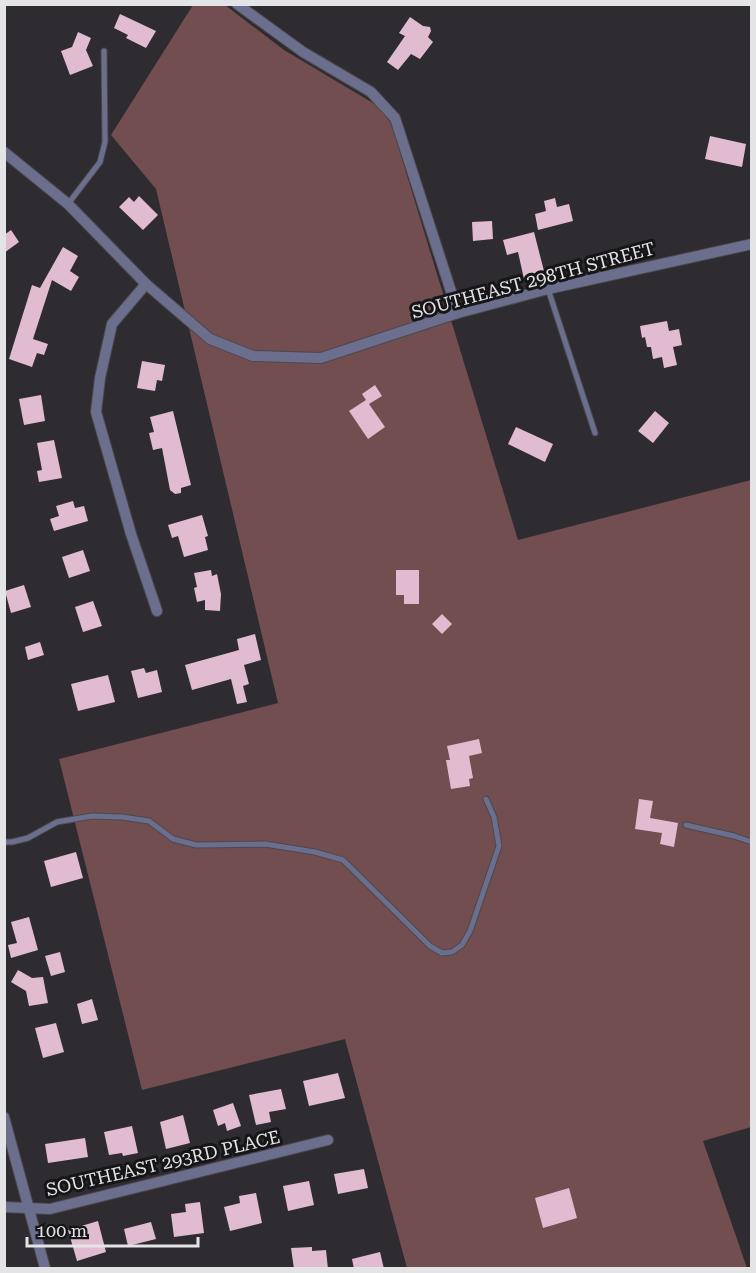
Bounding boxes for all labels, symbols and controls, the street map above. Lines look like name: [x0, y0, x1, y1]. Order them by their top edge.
street label: SOUTHEAST 298TH STREET: [409, 237, 657, 323]
street label: SOUTHEAST 293RD PLACE: [44, 1126, 282, 1200]
scale bar: [27, 1210, 198, 1248]
text: 100 m: [36, 1220, 87, 1241]

